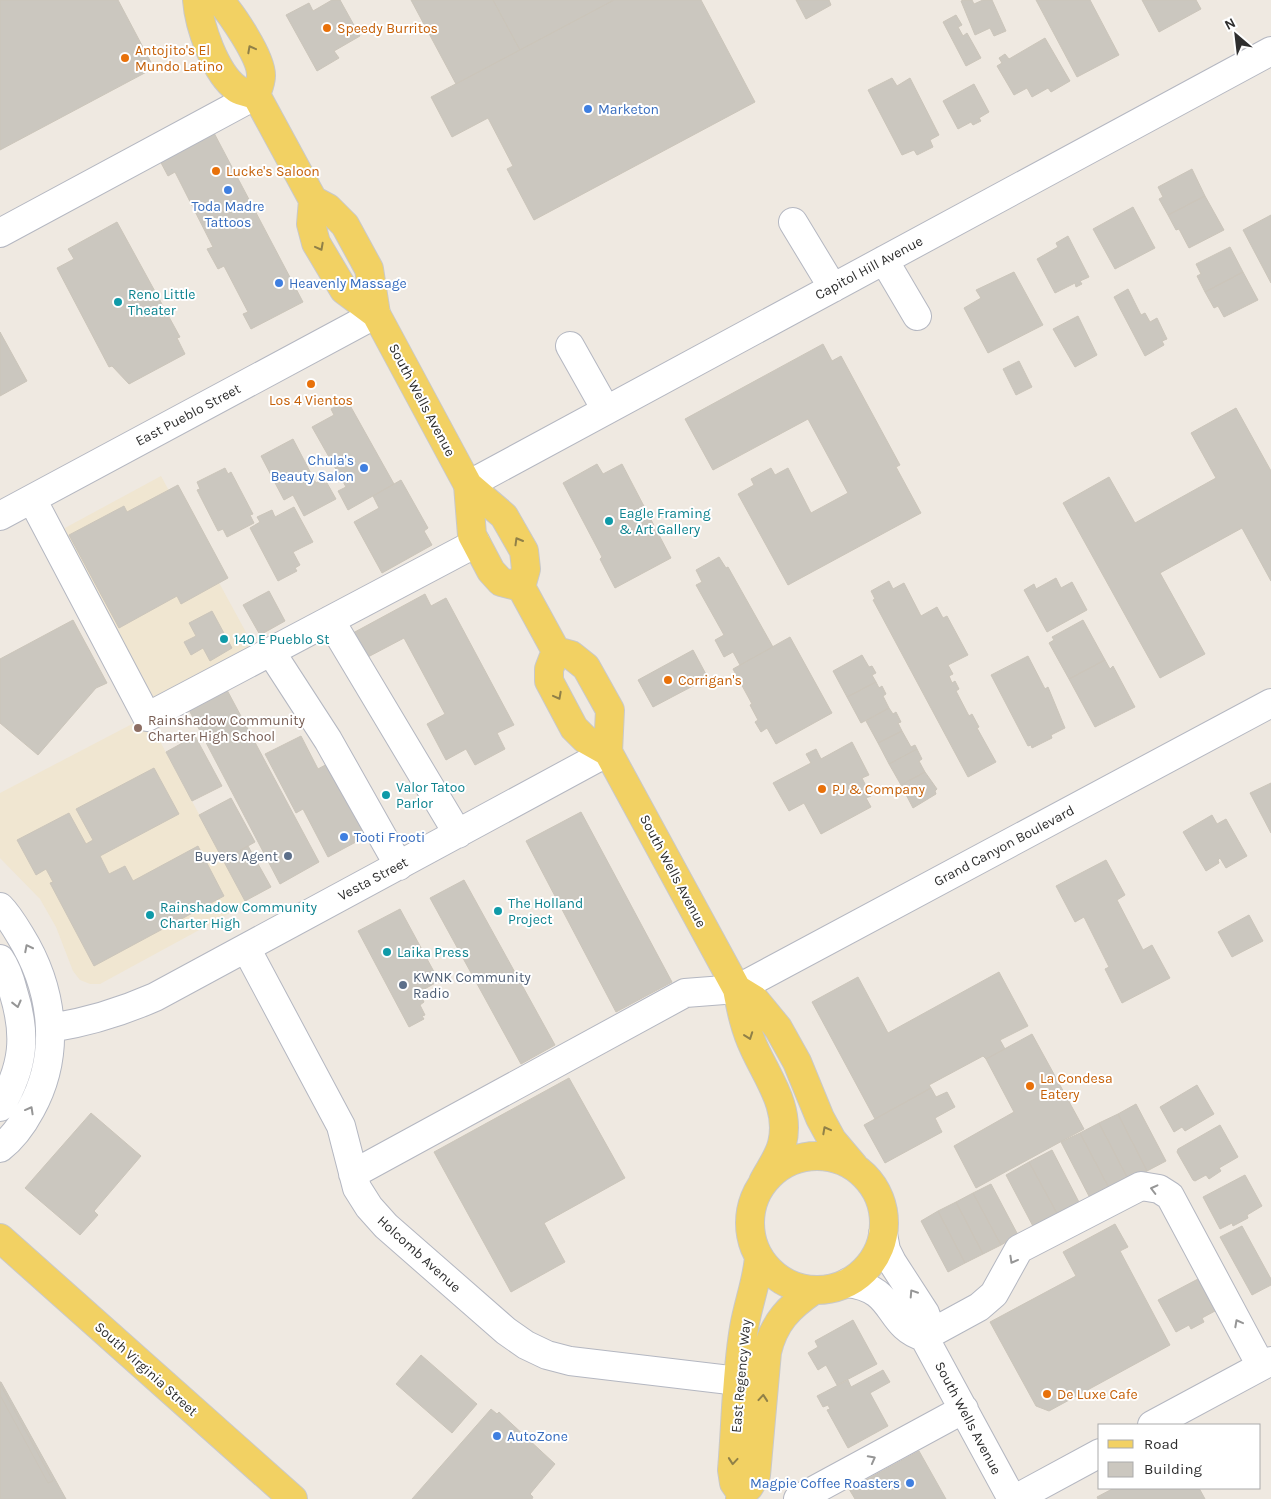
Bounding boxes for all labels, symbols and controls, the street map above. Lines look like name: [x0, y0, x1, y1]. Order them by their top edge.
north arrow: [1211, 10, 1261, 60]
text: N: [1222, 14, 1239, 34]
place label: Speedy Burritos: [337, 20, 438, 37]
marker: Speedy Burritos: [321, 22, 333, 34]
place label: Antojito's El Mundo Latino: [135, 42, 223, 75]
one-way arrow: [247, 45, 257, 54]
marker: Antojito's El Mundo Latino: [119, 52, 131, 64]
place label: Marketon: [598, 101, 659, 118]
marker: Marketon: [582, 103, 594, 115]
place label: Lucke's Saloon: [226, 163, 320, 180]
marker: Lucke's Saloon: [210, 165, 222, 177]
marker: Toda Madre Tattoos: [222, 184, 234, 196]
place label: Toda Madre Tattoos: [192, 198, 265, 231]
street label: Capitol Hill Avenue: [812, 232, 926, 304]
one-way arrow: [313, 242, 323, 251]
place label: Heavenly Massage: [289, 275, 407, 292]
marker: Heavenly Massage: [273, 277, 285, 289]
place label: Reno Little Theater: [128, 286, 196, 319]
marker: Reno Little Theater: [112, 296, 124, 308]
street label: South Wells Avenue: [385, 341, 459, 459]
marker: Los 4 Vientos: [305, 378, 317, 390]
street label: East Pueblo Street: [133, 380, 243, 450]
place label: Los 4 Vientos: [269, 392, 353, 409]
place label: Chula's Beauty Salon: [271, 452, 354, 485]
marker: Chula's Beauty Salon: [358, 462, 370, 474]
place label: Eagle Framing & Art Gallery: [619, 505, 711, 538]
marker: Eagle Framing & Art Gallery: [603, 515, 615, 527]
one-way arrow: [514, 537, 524, 546]
place label: 140 E Pueblo St: [234, 631, 330, 648]
marker: 140 E Pueblo St: [218, 633, 230, 645]
place label: Corrigan's: [678, 672, 742, 689]
marker: Corrigan's: [662, 674, 674, 686]
one-way arrow: [551, 691, 561, 700]
place label: Rainshadow Community Charter High School: [148, 712, 306, 745]
marker: Rainshadow Community Charter High School: [132, 722, 144, 734]
place label: Valor Tatoo Parlor: [396, 779, 465, 812]
place label: PJ & Company: [832, 781, 926, 798]
marker: PJ & Company: [816, 783, 828, 795]
marker: Valor Tatoo Parlor: [380, 789, 392, 801]
street label: Grand Canyon Boulevard: [931, 802, 1077, 890]
street label: South Wells Avenue: [636, 812, 710, 930]
place label: Tooti Frooti: [354, 829, 425, 846]
marker: Tooti Frooti: [338, 831, 350, 843]
place label: Buyers Agent: [195, 848, 278, 865]
marker: Buyers Agent: [282, 850, 294, 862]
street label: Vesta Street: [335, 853, 411, 905]
place label: The Holland Project: [508, 895, 583, 928]
place label: Rainshadow Community Charter High: [160, 899, 318, 932]
marker: The Holland Project: [492, 905, 504, 917]
marker: Rainshadow Community Charter High: [144, 909, 156, 921]
place label: Laika Press: [397, 944, 469, 961]
one-way arrow: [24, 945, 34, 954]
marker: Laika Press: [381, 946, 393, 958]
place label: KWNK Community Radio: [413, 969, 531, 1002]
marker: KWNK Community Radio: [397, 979, 409, 991]
one-way arrow: [11, 999, 22, 1008]
one-way arrow: [743, 1032, 753, 1040]
place label: La Condesa Eatery: [1040, 1070, 1113, 1103]
marker: La Condesa Eatery: [1024, 1080, 1036, 1092]
one-way arrow: [24, 1107, 34, 1116]
one-way arrow: [822, 1126, 832, 1135]
one-way arrow: [1149, 1184, 1158, 1195]
street label: Holcomb Avenue: [374, 1212, 464, 1296]
one-way arrow: [1009, 1254, 1019, 1263]
one-way arrow: [910, 1289, 919, 1298]
street label: South Virginia Street: [91, 1318, 201, 1420]
street label: East Regency Way: [728, 1318, 754, 1434]
one-way arrow: [1234, 1320, 1244, 1329]
street label: South Wells Avenue: [931, 1359, 1005, 1477]
place label: De Luxe Cafe: [1057, 1386, 1138, 1403]
marker: De Luxe Cafe: [1041, 1388, 1053, 1400]
one-way arrow: [757, 1394, 768, 1402]
legend: [1098, 1424, 1261, 1489]
place label: AutoZone: [507, 1428, 568, 1445]
marker: AutoZone: [491, 1430, 503, 1442]
text: Road: [1144, 1435, 1179, 1453]
one-way arrow: [867, 1455, 876, 1465]
one-way arrow: [728, 1457, 739, 1465]
text: Building: [1144, 1460, 1202, 1478]
place label: Magpie Coffee Roasters: [750, 1475, 900, 1492]
marker: Magpie Coffee Roasters: [904, 1477, 916, 1489]

